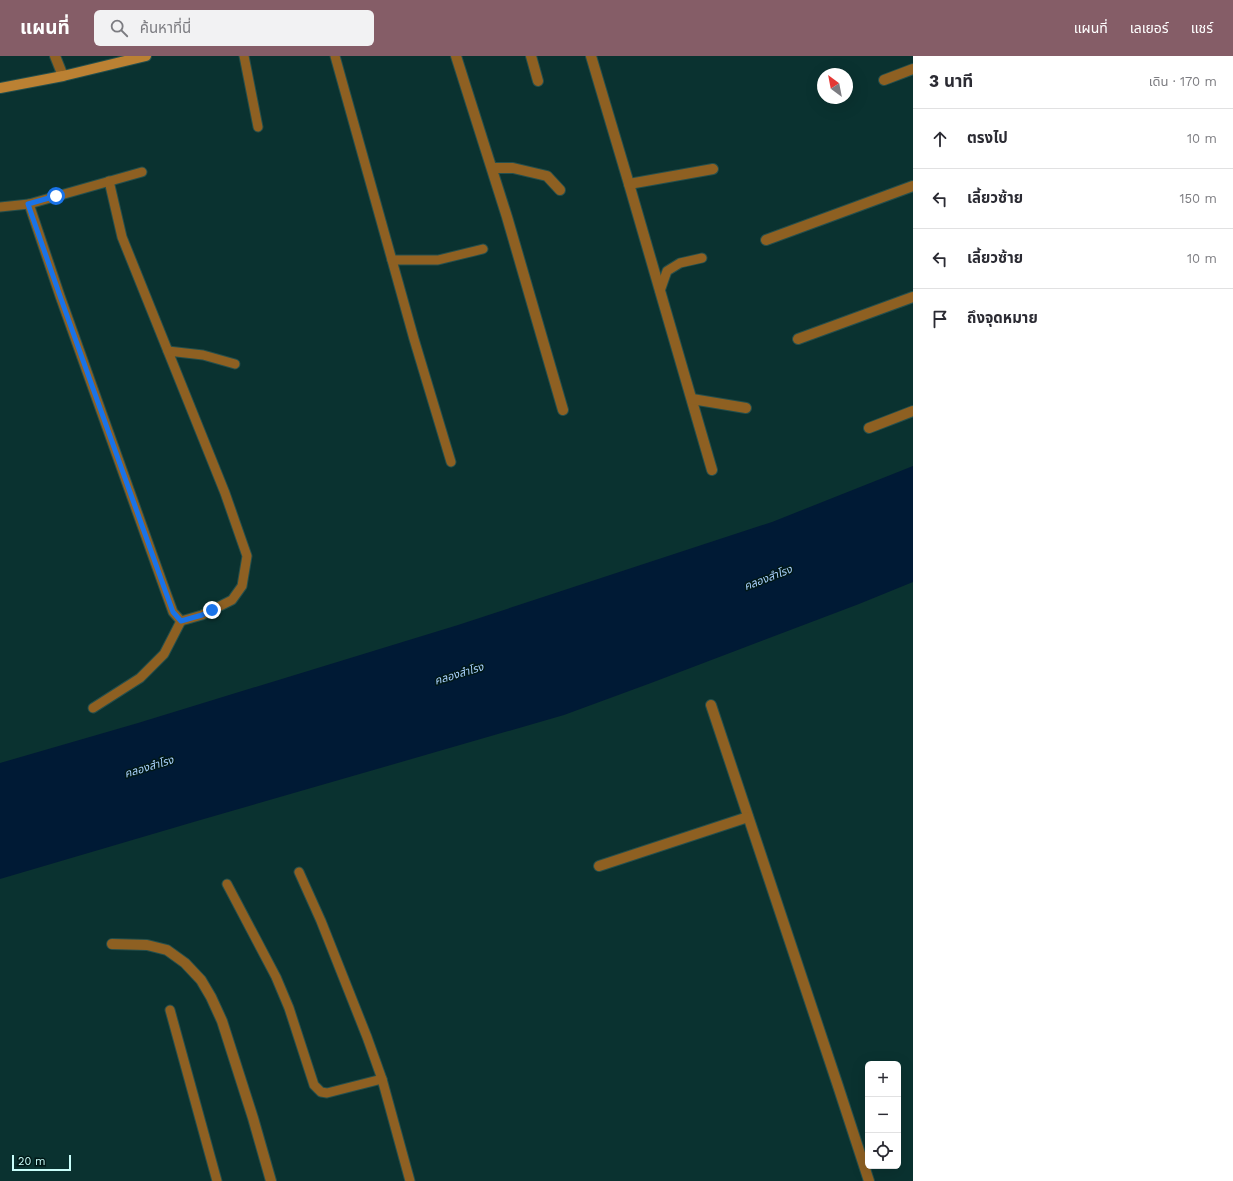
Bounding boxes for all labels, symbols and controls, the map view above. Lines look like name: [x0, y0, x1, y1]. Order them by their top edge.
search box: [94, 10, 374, 46]
text: แผนที่: [20, 16, 70, 39]
icon: search: [108, 17, 130, 39]
text: ค้นหาที่นี่: [140, 19, 191, 37]
text: แผนที่: [1074, 20, 1108, 36]
text: เลเยอร์: [1130, 20, 1169, 36]
text: แชร์: [1191, 20, 1213, 36]
north arrow: [817, 68, 853, 104]
text: 3 นาที: [929, 71, 973, 91]
text: เดิน · 170 m: [1149, 74, 1217, 89]
icon: ahead: [929, 128, 951, 150]
text: ตรงไป: [967, 129, 1008, 147]
text: 10 m: [1187, 131, 1217, 146]
route start: [47, 187, 65, 205]
icon: left: [929, 188, 951, 210]
text: เลี้ยวซ้าย: [967, 189, 1023, 207]
text: 150 m: [1179, 191, 1217, 206]
icon: left: [929, 248, 951, 270]
text: เลี้ยวซ้าย: [967, 249, 1023, 267]
text: 10 m: [1187, 251, 1217, 266]
icon: arrive: [929, 308, 951, 330]
text: ถึงจุดหมาย: [967, 309, 1038, 327]
water label: คลองสำโรง: [742, 562, 795, 593]
route end: [203, 601, 221, 619]
water label: คลองสำโรง: [433, 660, 486, 688]
water label: คลองสำโรง: [123, 753, 176, 781]
map controls: [865, 1061, 901, 1169]
button: +: [865, 1061, 901, 1097]
button: −: [865, 1097, 901, 1133]
button: locate: [865, 1133, 901, 1169]
scale bar: [12, 1153, 71, 1172]
text: 20 m: [18, 1155, 46, 1168]

